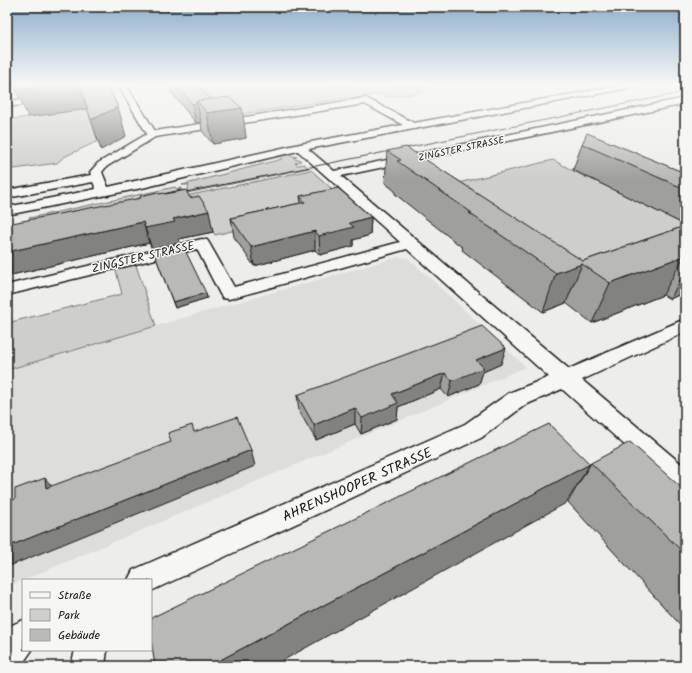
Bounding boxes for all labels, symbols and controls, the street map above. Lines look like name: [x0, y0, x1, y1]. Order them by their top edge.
street label: ZINGSTER STRASSE: [417, 132, 507, 166]
street label: ZINGSTER STRASSE: [90, 236, 197, 279]
street label: AHRENSHOOPER STRASSE: [279, 442, 437, 528]
legend: [22, 579, 152, 651]
text: Straße: [58, 586, 92, 605]
text: Park: [58, 606, 80, 625]
text: Gebäude: [58, 626, 100, 645]

